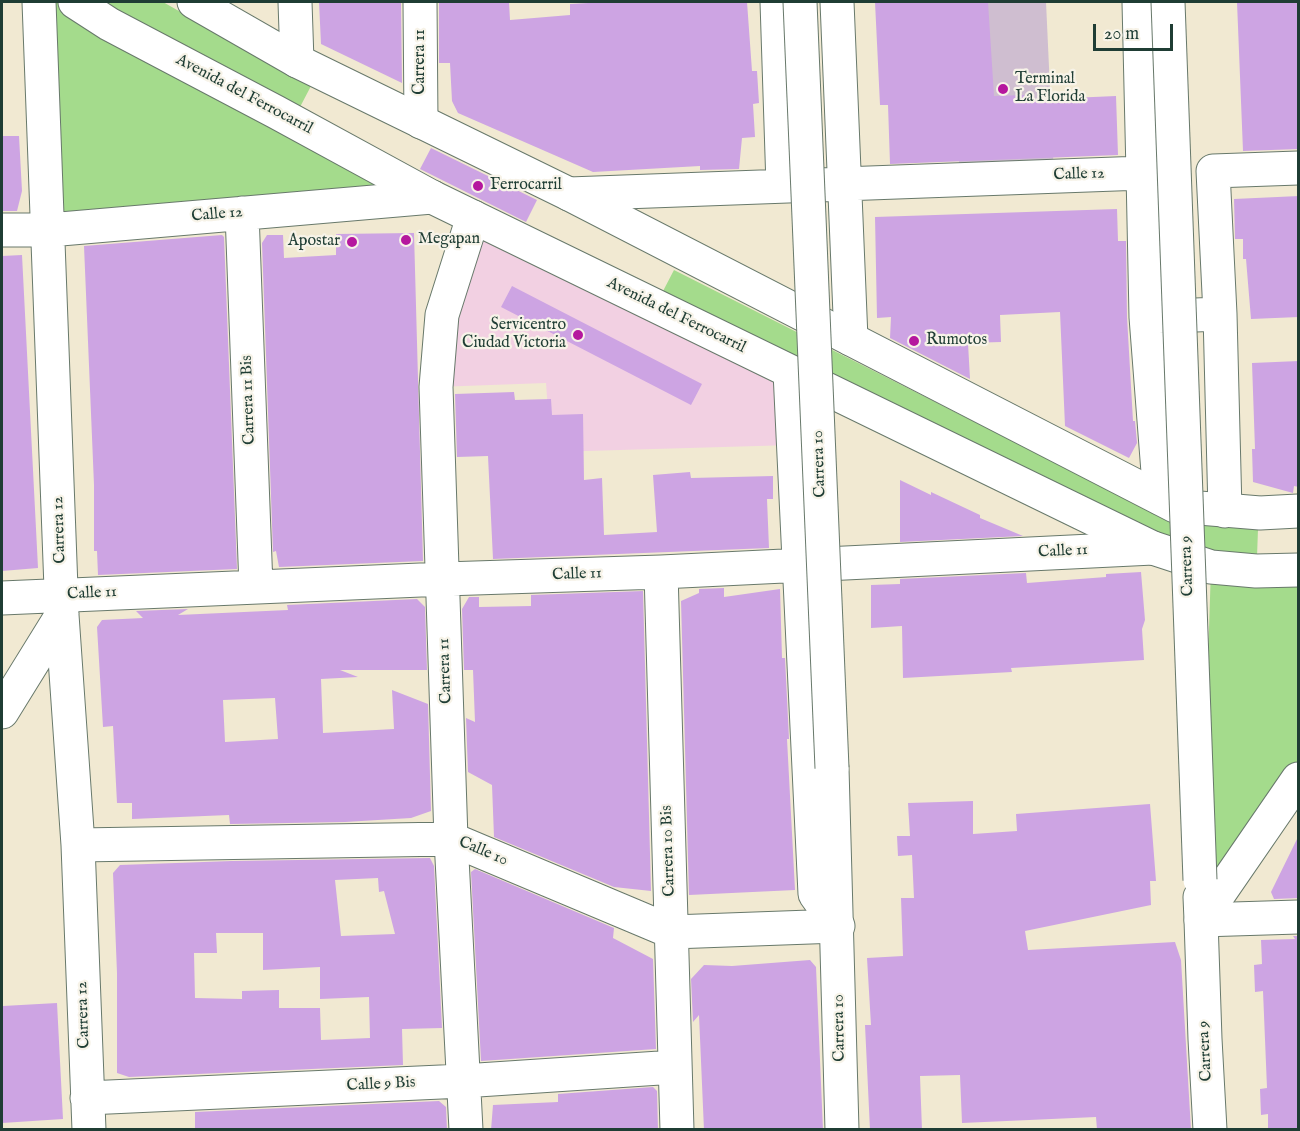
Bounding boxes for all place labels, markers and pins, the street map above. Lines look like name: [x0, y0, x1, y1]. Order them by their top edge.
place label: Terminal La Florida: [1015, 70, 1085, 108]
marker: Terminal La Florida: [996, 82, 1010, 96]
place label: Ferrocarril: [490, 176, 562, 196]
marker: Ferrocarril: [471, 179, 485, 193]
place label: Megapan: [418, 230, 480, 250]
place label: Apostar: [288, 232, 340, 252]
marker: Megapan: [399, 233, 413, 247]
marker: Apostar: [345, 235, 359, 249]
place label: Servicentro Ciudad Victoria: [462, 316, 566, 354]
marker: Servicentro Ciudad Victoria: [571, 328, 585, 342]
place label: Rumotos: [926, 331, 987, 351]
marker: Rumotos: [907, 334, 921, 348]

